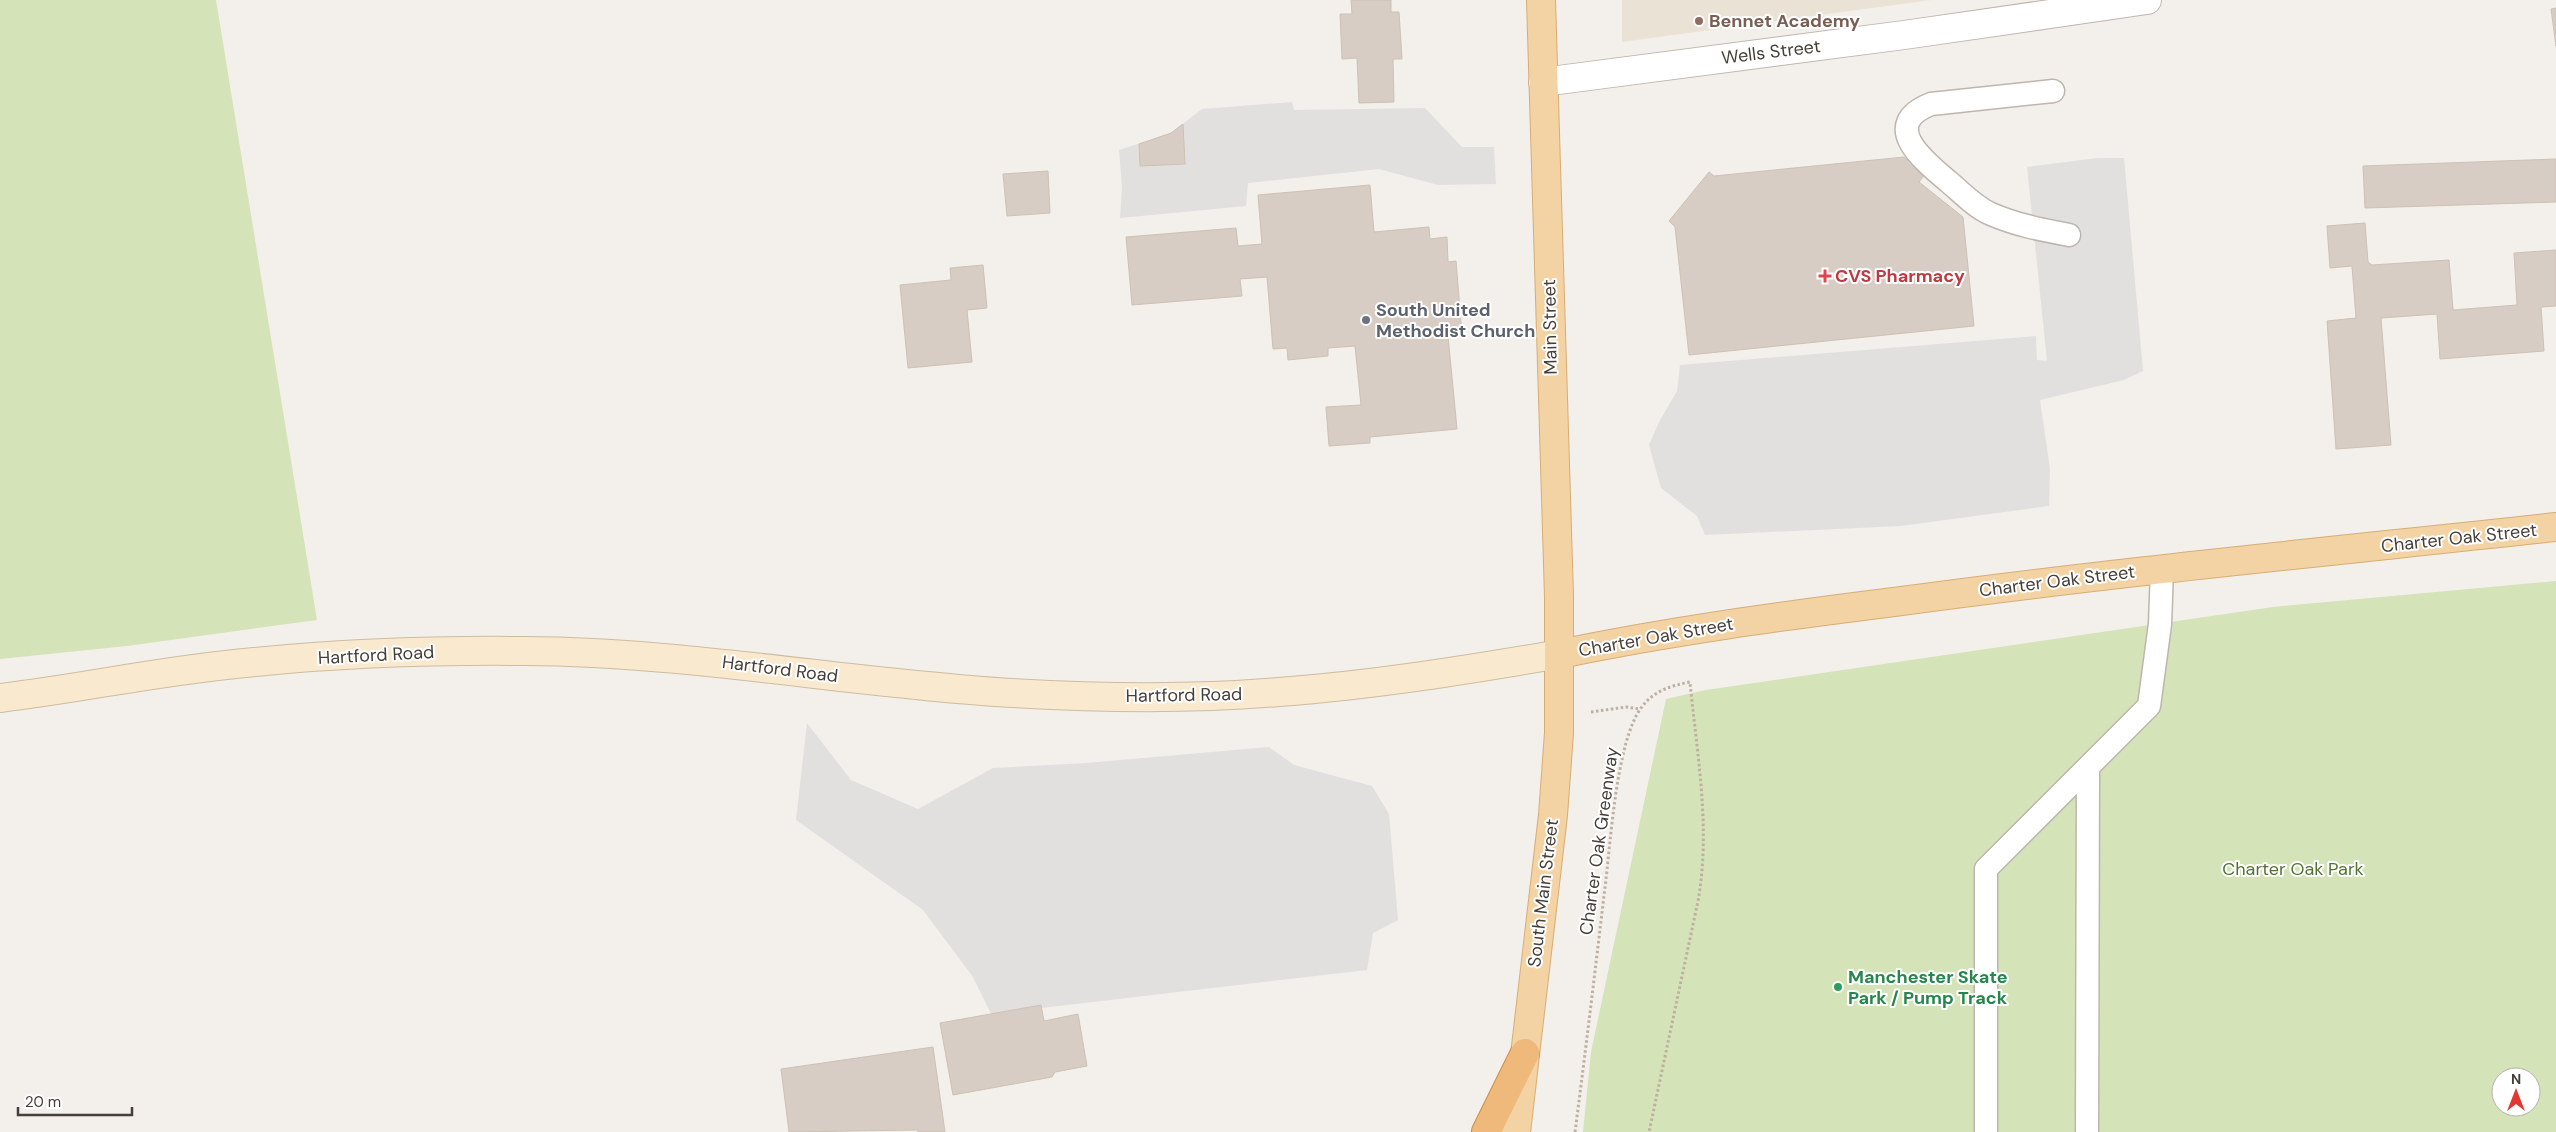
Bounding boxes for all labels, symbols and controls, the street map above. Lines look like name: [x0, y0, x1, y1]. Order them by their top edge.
place label: Bennet Academy: [1709, 9, 1860, 33]
marker: Bennet Academy: [1693, 15, 1705, 27]
street label: Wells Street: [1720, 34, 1822, 70]
place label: CVS Pharmacy: [1835, 264, 1965, 288]
marker: CVS Pharmacy: [1819, 270, 1831, 282]
street label: Main Street: [1537, 279, 1563, 375]
place label: South United Methodist Church: [1376, 298, 1535, 343]
marker: South United Methodist Church: [1360, 314, 1372, 326]
street label: Charter Oak Street: [2380, 518, 2538, 558]
street label: Charter Oak Street: [1978, 560, 2136, 602]
street label: Charter Oak Street: [1577, 612, 1735, 662]
street label: Hartford Road: [317, 640, 435, 670]
street label: Hartford Road: [721, 650, 839, 688]
street label: Hartford Road: [1126, 682, 1242, 708]
street label: Charter Oak Greenway: [1574, 746, 1624, 936]
street label: South Main Street: [1522, 818, 1564, 968]
park label: Charter Oak Park: [2222, 857, 2364, 881]
place label: Manchester Skate Park / Pump Track: [1848, 965, 2008, 1010]
marker: Manchester Skate Park / Pump Track: [1832, 981, 1844, 993]
north arrow: [2491, 1067, 2541, 1117]
text: N: [2511, 1070, 2521, 1088]
scale bar: [18, 1084, 131, 1116]
text: 20 m: [25, 1092, 61, 1112]

